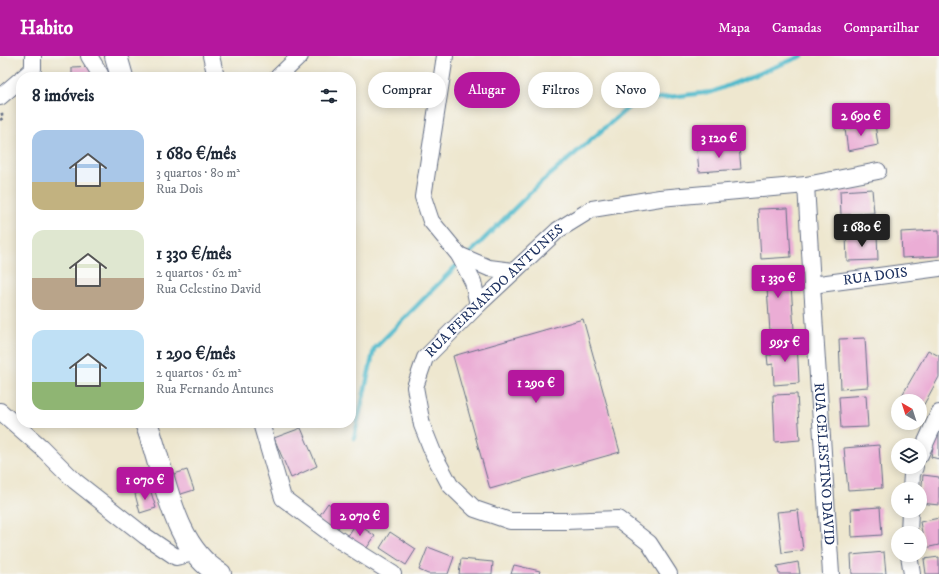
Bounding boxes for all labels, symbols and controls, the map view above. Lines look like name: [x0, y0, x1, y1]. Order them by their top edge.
text: Habito: [20, 17, 73, 40]
text: Mapa: [718, 19, 750, 37]
text: Camadas: [772, 19, 821, 37]
text: Compartilhar: [843, 19, 919, 37]
chip: Comprar: [368, 72, 446, 108]
chip: Alugar: [454, 72, 520, 108]
chip: Filtros: [528, 72, 593, 108]
chip: Novo: [601, 72, 660, 108]
text: 8 imóveis: [32, 85, 94, 107]
icon: filters: [318, 85, 340, 107]
pin: 2 690 €: [824, 103, 898, 137]
text: 2 690 €: [841, 108, 881, 124]
pin: 3 120 €: [682, 125, 756, 159]
text: 3 120 €: [701, 130, 737, 146]
text: 1 680 €/mês: [156, 143, 236, 165]
icon: home: [64, 146, 112, 194]
text: 3 quartos · 80 m²: [156, 165, 240, 181]
text: Rua Dois: [156, 181, 203, 197]
pin: 1 680 €: [825, 214, 899, 248]
text: 1 680 €: [843, 219, 881, 235]
street label: RUA FERNANDO ANTUNES: [422, 220, 567, 361]
text: 1 330 €/mês: [156, 243, 231, 265]
icon: home: [64, 246, 112, 294]
street label: RUA DOIS: [842, 263, 909, 290]
text: 2 quartos · 62 m²: [156, 265, 241, 281]
pin: 1 330 €: [741, 265, 815, 299]
text: 1 330 €: [761, 270, 795, 286]
text: Rua Celestino David: [156, 281, 261, 297]
pin: 995 €: [757, 329, 813, 363]
text: 995 €: [770, 334, 800, 350]
text: 1 290 €/mês: [156, 343, 236, 365]
icon: home: [64, 346, 112, 394]
text: 2 quartos · 62 m²: [156, 365, 241, 381]
pin: 1 290 €: [499, 370, 573, 404]
text: 1 290 €: [517, 375, 555, 391]
text: Rua Fernando Antunes: [156, 381, 274, 397]
street label: RUA CELESTINO DAVID: [809, 382, 838, 546]
north arrow: [891, 394, 927, 430]
map controls: [891, 394, 927, 562]
button: layers: [891, 438, 927, 474]
pin: 1 070 €: [108, 467, 182, 501]
text: 1 070 €: [126, 472, 164, 488]
button: +: [891, 482, 927, 518]
pin: 2 070 €: [323, 503, 397, 537]
text: 2 070 €: [340, 508, 380, 524]
button: −: [891, 526, 927, 562]

